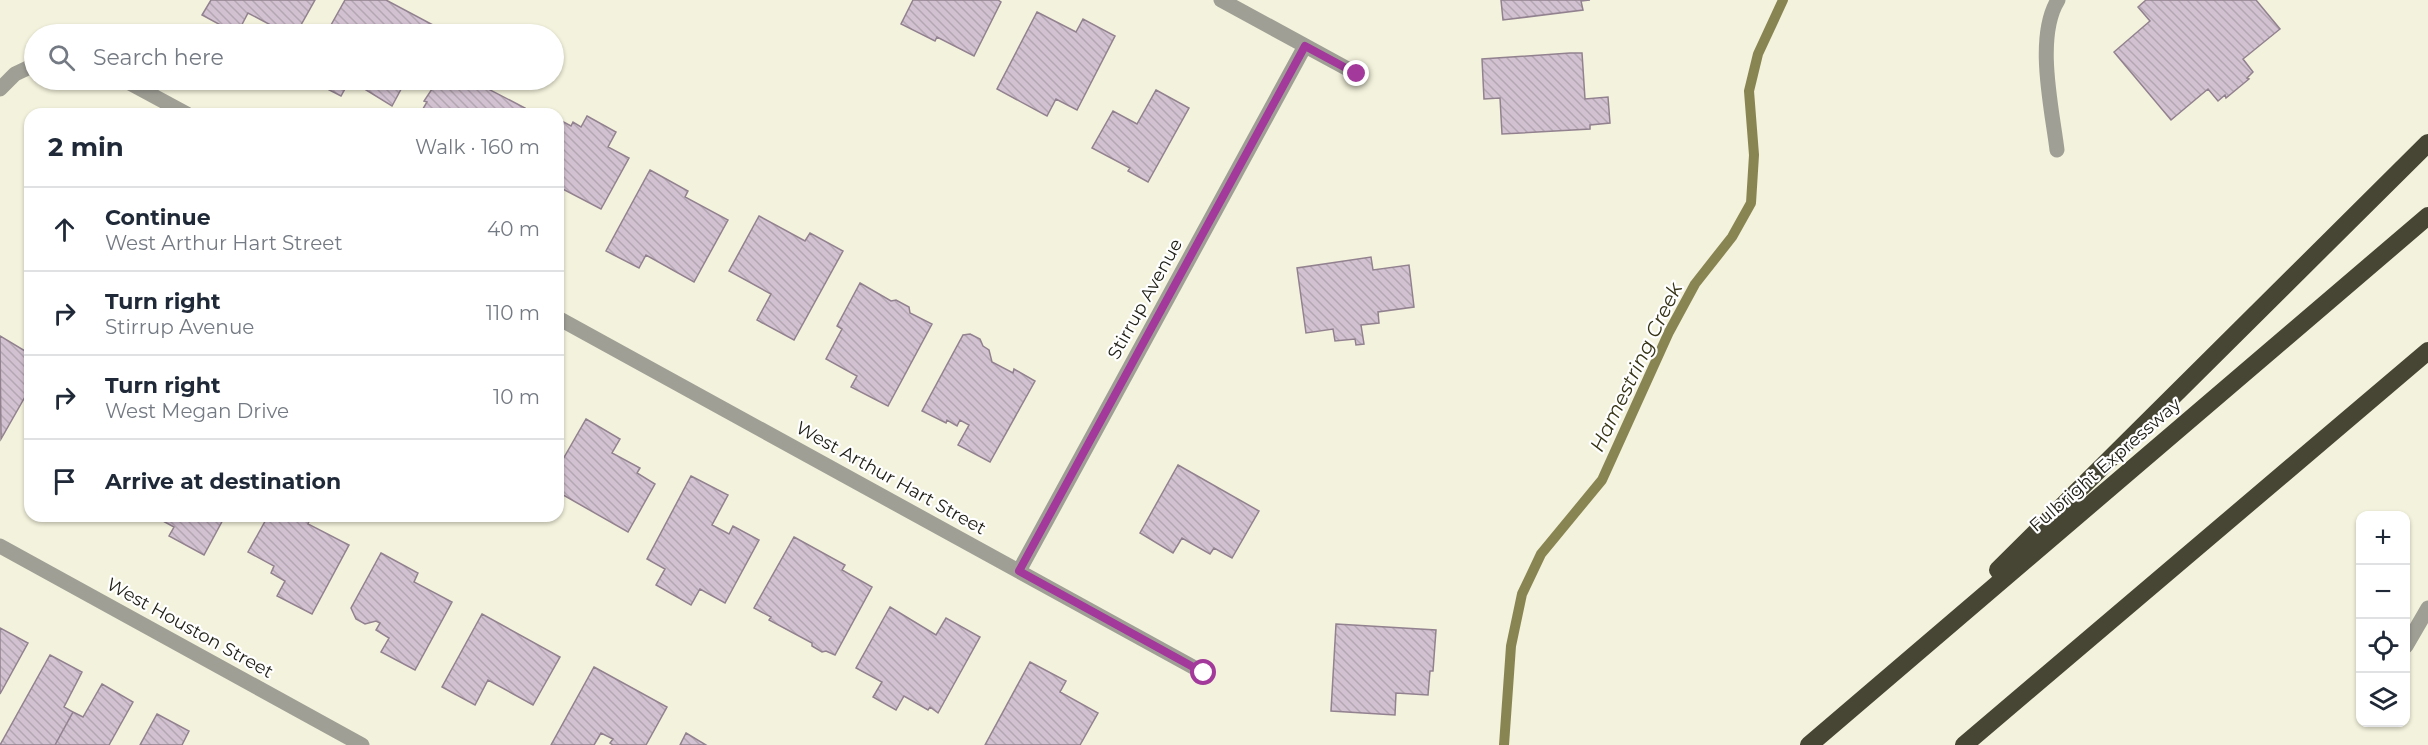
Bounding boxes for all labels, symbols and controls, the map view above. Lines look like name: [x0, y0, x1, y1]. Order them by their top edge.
search box: [24, 24, 564, 90]
icon: search: [45, 41, 78, 74]
text: Search here: [93, 44, 224, 71]
route end: [1343, 60, 1369, 86]
text: 2 min: [48, 131, 124, 163]
text: Walk · 160 m: [415, 135, 540, 159]
text: Continue: [105, 204, 211, 231]
icon: ahead: [48, 213, 81, 246]
text: 40 m: [487, 217, 540, 241]
text: West Arthur Hart Street: [105, 231, 343, 255]
street label: Stirrup Avenue: [1103, 235, 1187, 363]
water label: Hamestring Creek: [1585, 278, 1688, 455]
text: Turn right: [105, 288, 220, 315]
icon: right: [48, 297, 81, 330]
text: 110 m: [486, 301, 540, 325]
text: Stirrup Avenue: [105, 315, 254, 339]
text: Turn right: [105, 372, 220, 399]
icon: right: [48, 381, 81, 414]
text: 10 m: [493, 385, 540, 409]
street label: Fulbright Expressway: [2025, 393, 2185, 537]
text: West Megan Drive: [105, 399, 289, 423]
street label: West Arthur Hart Street: [792, 417, 990, 539]
icon: arrive: [48, 465, 81, 498]
text: Arrive at destination: [105, 468, 341, 495]
map controls: [2356, 511, 2410, 727]
button: +: [2356, 511, 2410, 565]
button: −: [2356, 565, 2410, 619]
street label: West Houston Street: [103, 573, 277, 683]
button: locate: [2356, 619, 2410, 673]
route start: [1190, 659, 1216, 685]
button: layers: [2356, 673, 2410, 727]

